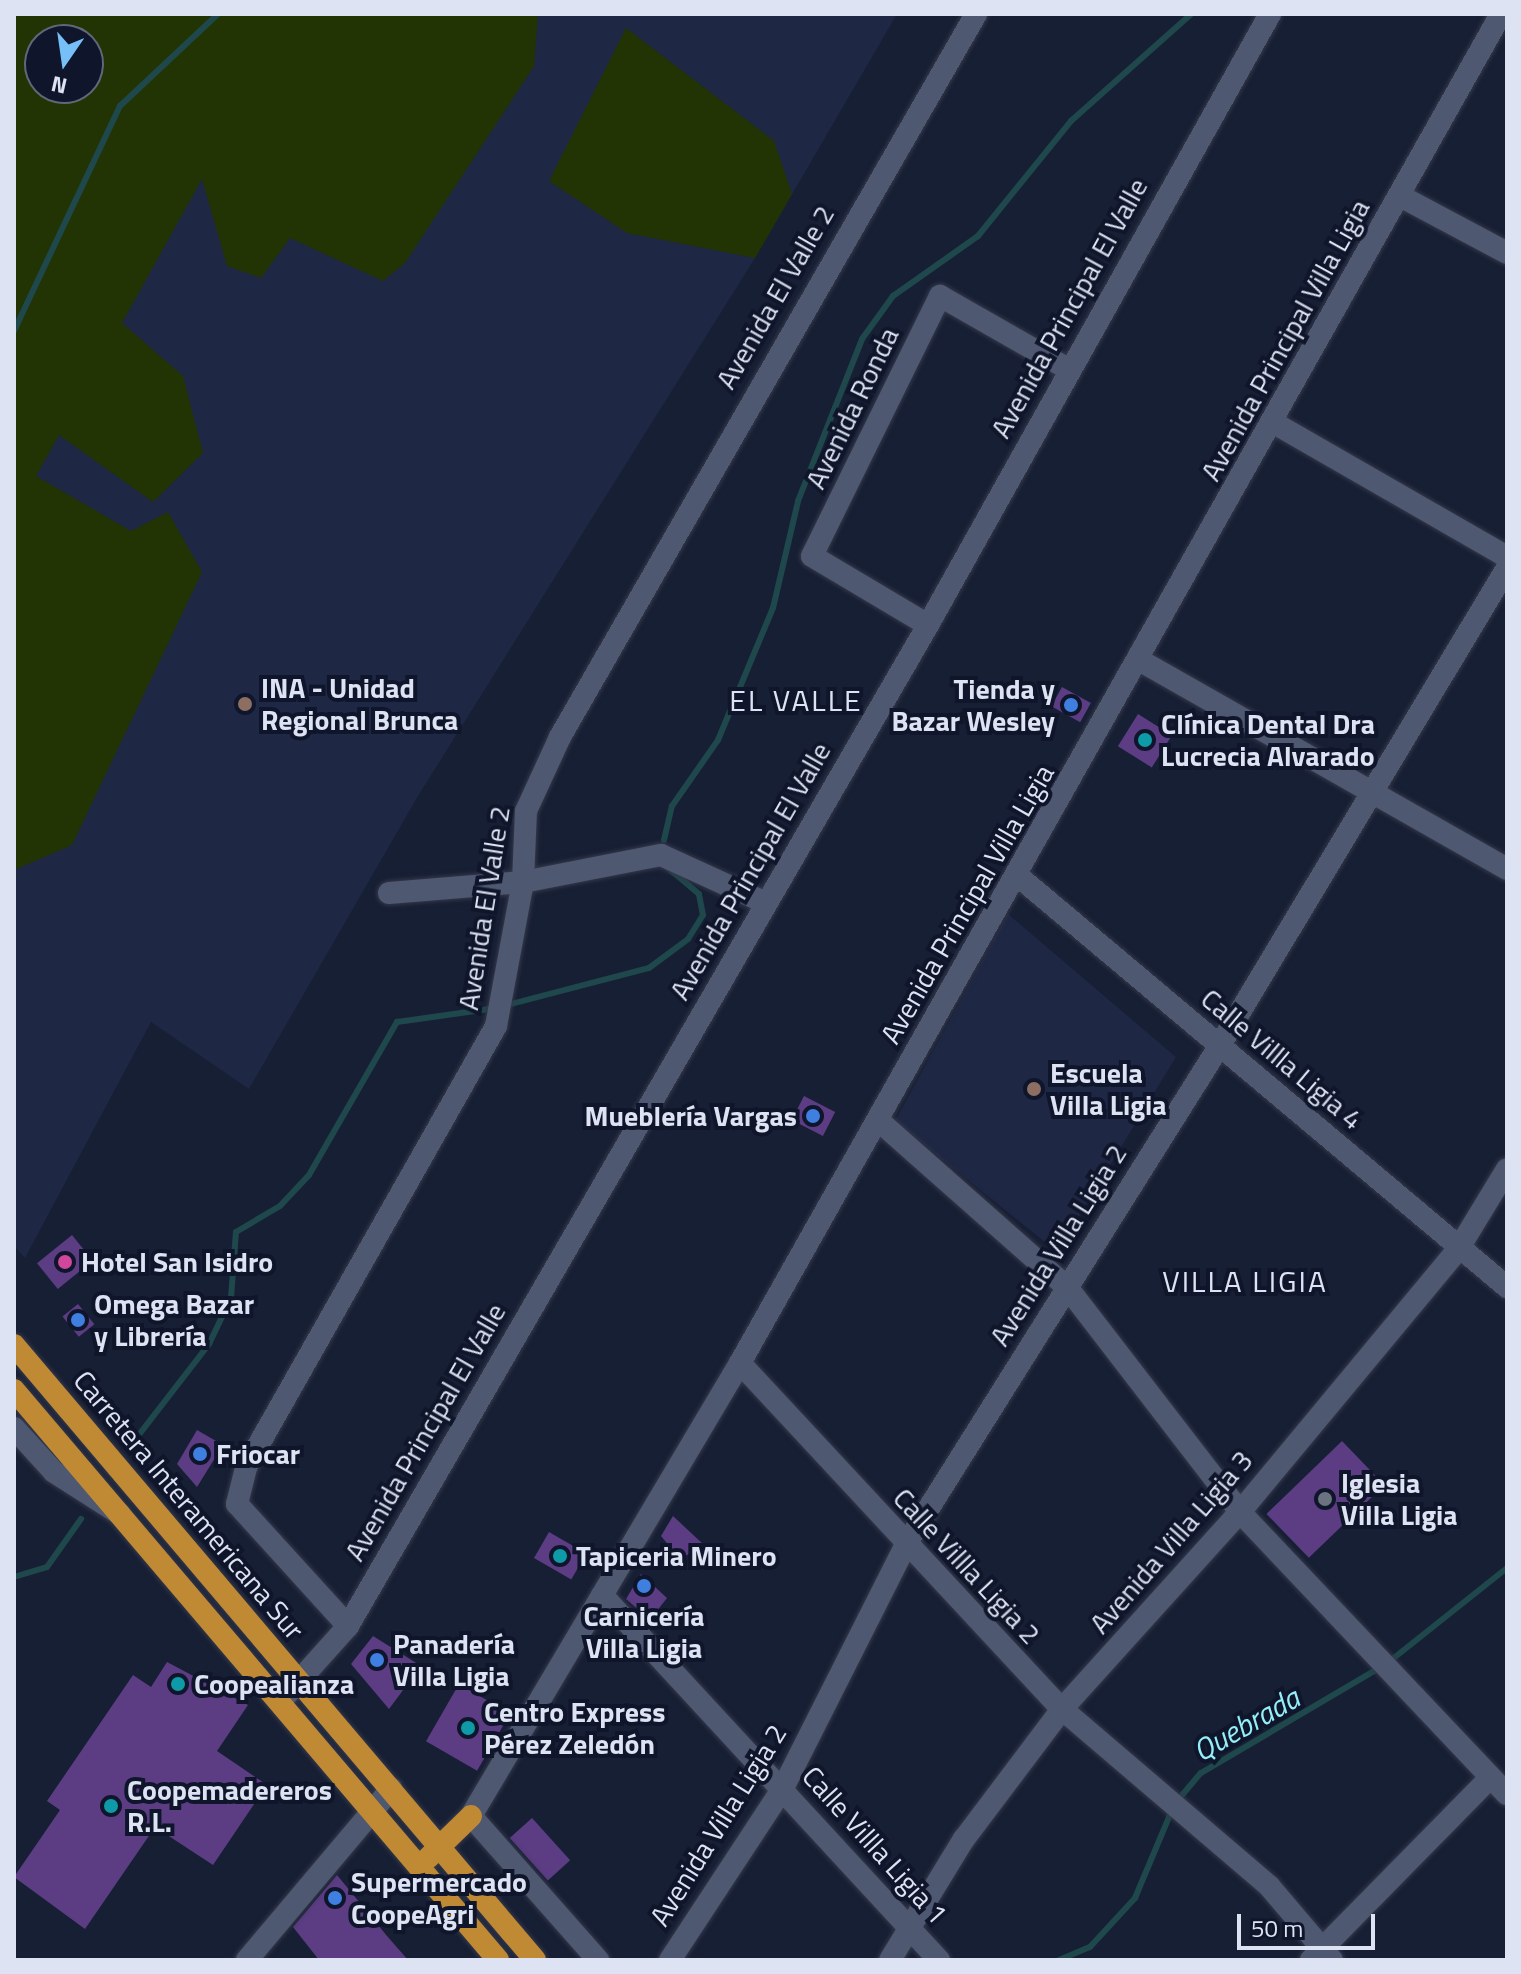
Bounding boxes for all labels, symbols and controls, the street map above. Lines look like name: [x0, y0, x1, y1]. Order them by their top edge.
north arrow: [24, 24, 104, 104]
text: N: [48, 67, 70, 104]
street label: Avenida Principal El Valle: [984, 172, 1154, 444]
street label: Avenida Principal Villa Ligia: [1194, 193, 1376, 487]
street label: Avenida El Valle 2: [709, 199, 841, 395]
street label: Avenida Ronda: [798, 322, 906, 494]
place label: INA - Unidad Regional Brunca: [261, 671, 458, 737]
place label: Tienda y Bazar Wesley: [891, 672, 1055, 738]
district label: EL VALLE: [729, 682, 863, 718]
marker: INA - Unidad Regional Brunca: [236, 695, 254, 713]
marker: Tienda y Bazar Wesley: [1062, 696, 1080, 714]
place label: Clínica Dental Dra Lucrecia Alvarado: [1161, 707, 1375, 773]
marker: Clínica Dental Dra Lucrecia Alvarado: [1136, 731, 1154, 749]
street label: Avenida Principal El Valle: [663, 736, 837, 1006]
street label: Avenida Principal Villa Ligia: [873, 759, 1061, 1049]
street label: Avenida El Valle 2: [451, 803, 517, 1013]
street label: Calle Villla Ligia 4: [1194, 982, 1370, 1136]
place label: Escuela Villa Ligia: [1050, 1056, 1167, 1122]
marker: Escuela Villa Ligia: [1025, 1080, 1043, 1098]
place label: Mueblería Vargas: [585, 1099, 797, 1133]
marker: Mueblería Vargas: [804, 1107, 822, 1125]
street label: Avenida Villa Ligia 2: [982, 1138, 1134, 1352]
place label: Hotel San Isidro: [81, 1245, 273, 1279]
marker: Hotel San Isidro: [56, 1253, 74, 1271]
district label: VILLA LIGIA: [1162, 1263, 1328, 1299]
place label: Omega Bazar y Librería: [94, 1287, 254, 1353]
street label: Avenida Principal El Valle: [338, 1297, 512, 1567]
marker: Omega Bazar y Librería: [69, 1311, 87, 1329]
street label: Carretera Interamericana Sur: [67, 1364, 311, 1646]
place label: Friocar: [216, 1437, 300, 1471]
street label: Avenida Villa Ligia 3: [1082, 1444, 1260, 1640]
marker: Friocar: [191, 1445, 209, 1463]
place label: Iglesia Villa Ligia: [1341, 1466, 1458, 1532]
street label: Calle Villla Ligia 2: [886, 1481, 1048, 1651]
marker: Iglesia Villa Ligia: [1316, 1490, 1334, 1508]
place label: Tapiceria Minero: [576, 1539, 777, 1573]
marker: Tapiceria Minero: [551, 1547, 569, 1565]
marker: Carnicería Villa Ligia: [635, 1577, 653, 1595]
place label: Carnicería Villa Ligia: [583, 1599, 705, 1665]
place label: Panadería Villa Ligia: [393, 1627, 515, 1693]
marker: Panadería Villa Ligia: [368, 1651, 386, 1669]
place label: Coopealianza: [194, 1667, 354, 1701]
marker: Coopealianza: [169, 1675, 187, 1693]
water label: Quebrada: [1186, 1679, 1306, 1769]
place label: Centro Express Pérez Zeledón: [484, 1695, 666, 1761]
street label: Avenida Villa Ligia 2: [642, 1718, 794, 1932]
marker: Centro Express Pérez Zeledón: [459, 1719, 477, 1737]
street label: Calle Villla Ligia 1: [795, 1759, 955, 1931]
place label: Coopemadereros R.L.: [127, 1773, 332, 1839]
marker: Coopemadereros R.L.: [102, 1797, 120, 1815]
place label: Supermercado CoopeAgri: [351, 1865, 527, 1931]
marker: Supermercado CoopeAgri: [326, 1889, 344, 1907]
scale bar: [1241, 1898, 1379, 1948]
text: 50 m: [1251, 1910, 1303, 1946]

